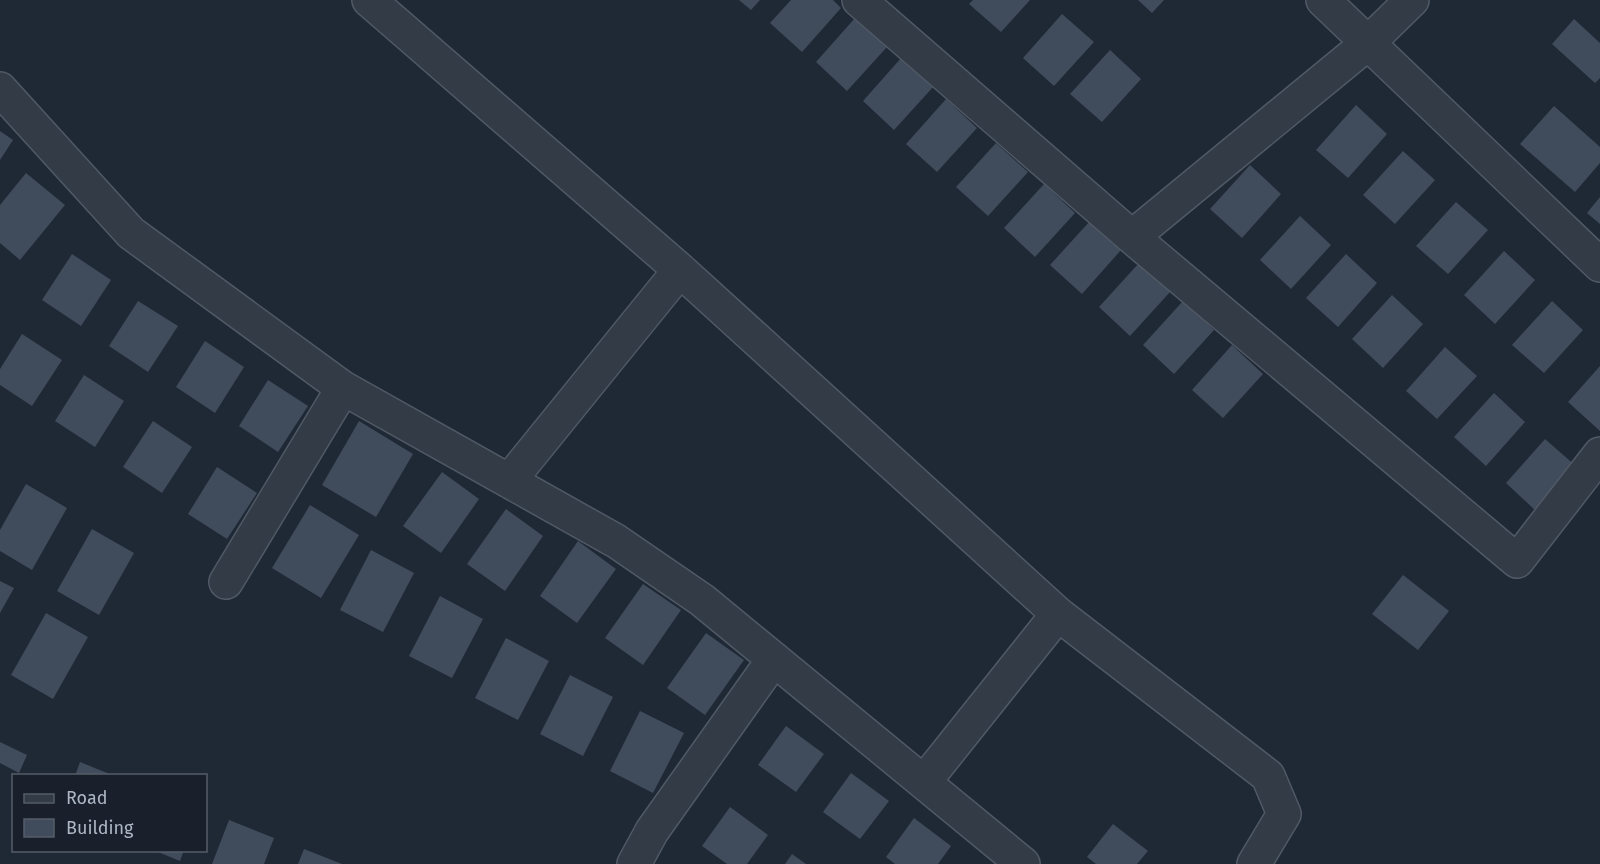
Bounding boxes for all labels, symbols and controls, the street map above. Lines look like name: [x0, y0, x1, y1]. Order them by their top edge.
legend: [12, 774, 207, 852]
text: Road: [66, 787, 108, 809]
text: Building: [66, 817, 134, 839]

